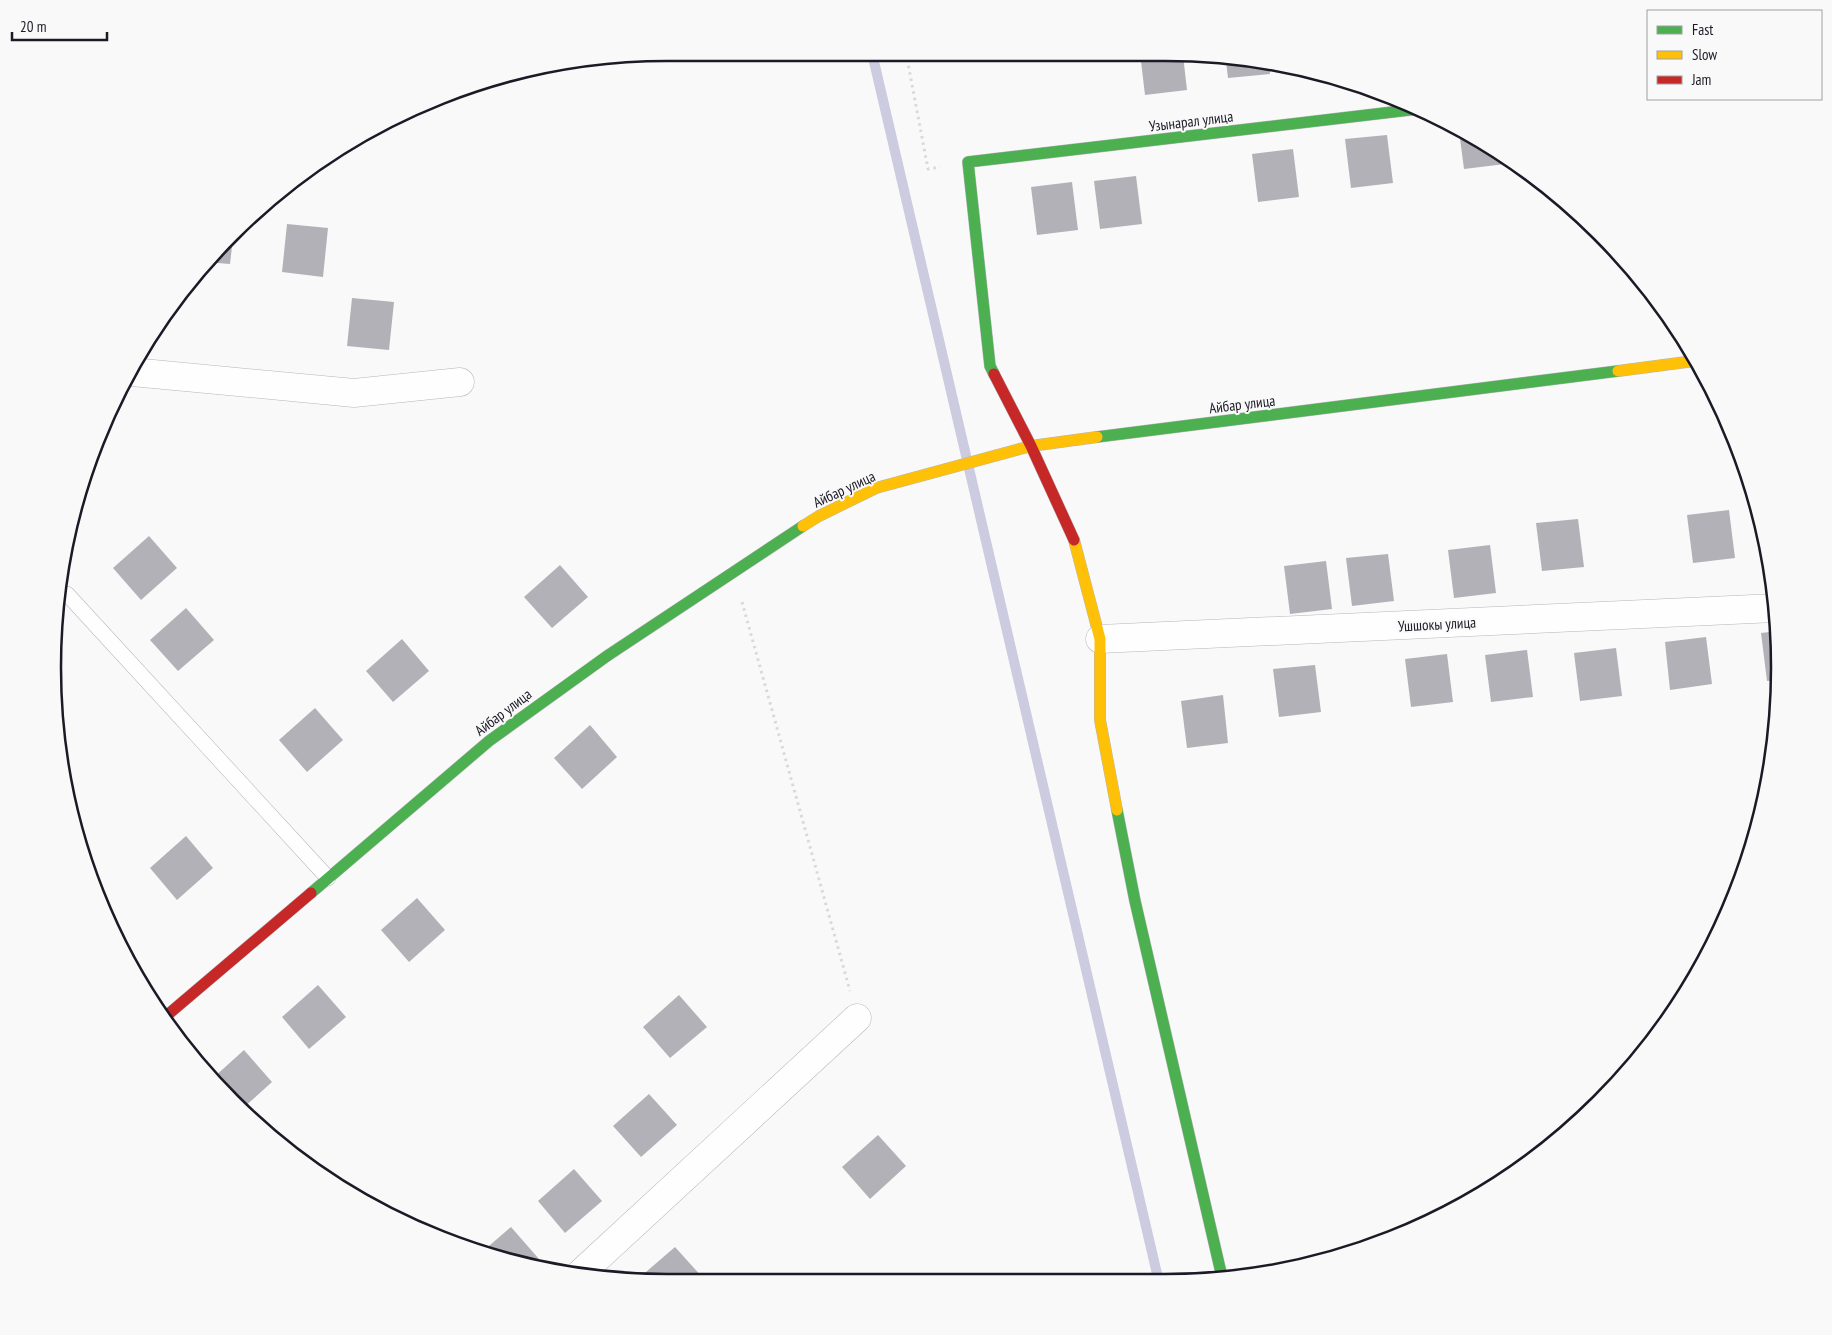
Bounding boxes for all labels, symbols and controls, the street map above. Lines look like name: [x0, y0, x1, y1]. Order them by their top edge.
scale bar: [12, 10, 108, 42]
legend: [1647, 10, 1822, 100]
text: 20 m: [20, 17, 46, 36]
text: Fast: [1692, 20, 1713, 39]
text: Slow: [1692, 45, 1717, 64]
text: Jam: [1691, 70, 1711, 89]
street label: Узынарал улица: [1148, 106, 1234, 136]
street label: Айбар улица: [1208, 391, 1276, 417]
street label: Айбар улица: [810, 466, 878, 512]
street label: Ушшокы улица: [1397, 612, 1477, 636]
street label: Айбар улица: [471, 684, 535, 740]

